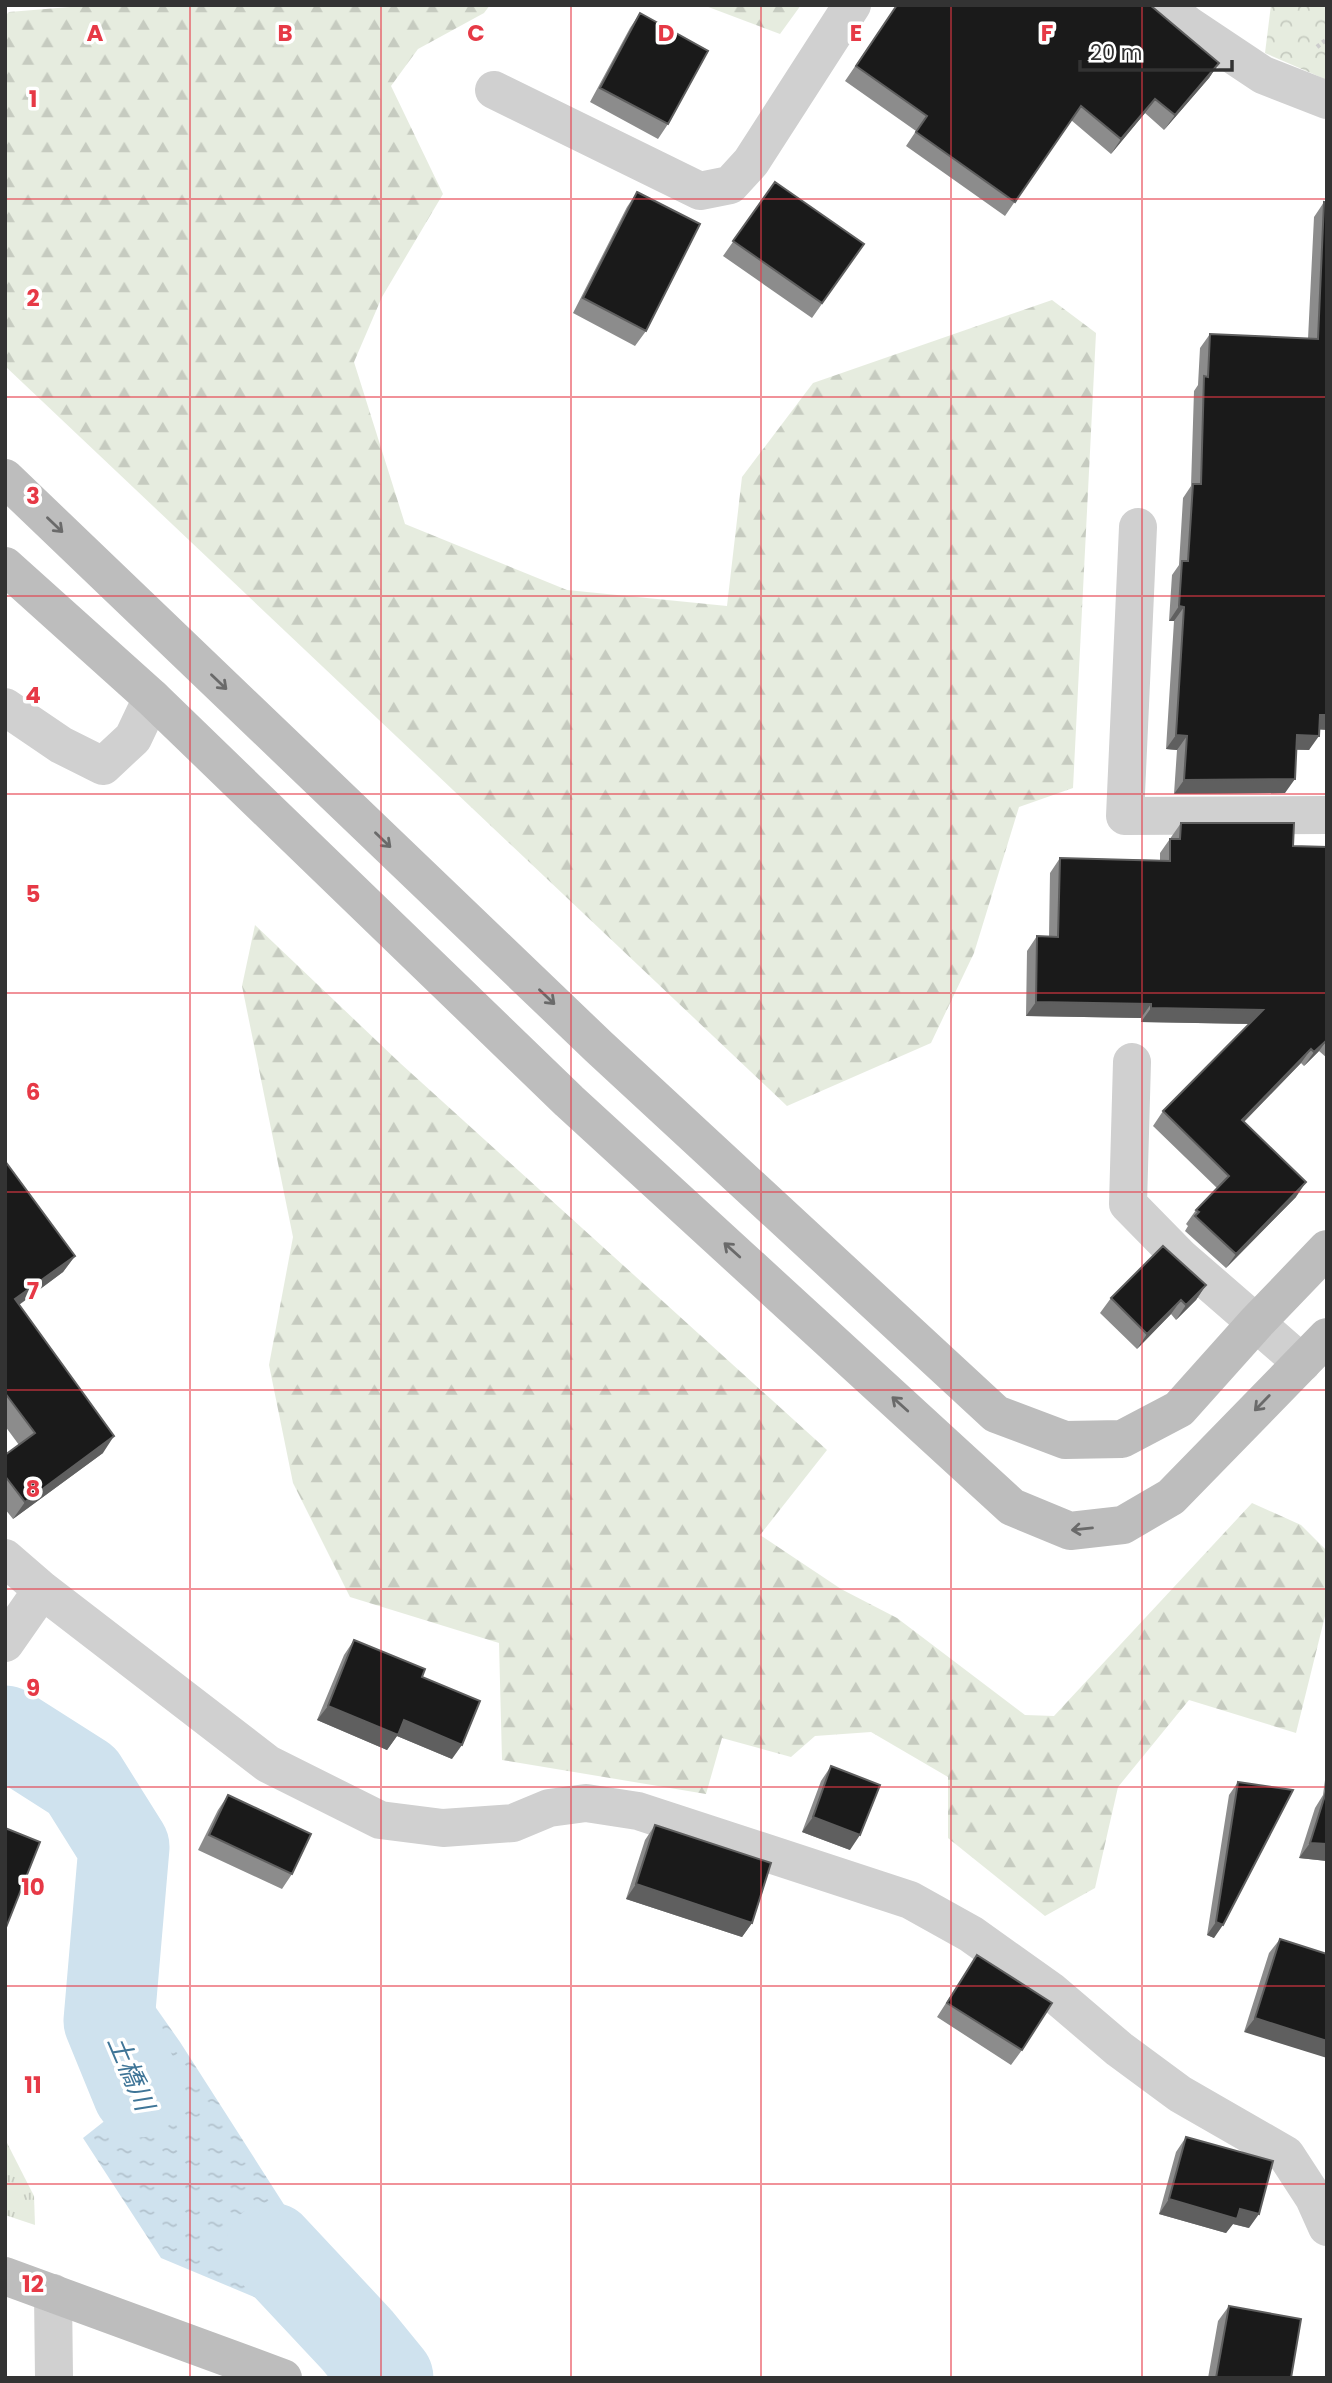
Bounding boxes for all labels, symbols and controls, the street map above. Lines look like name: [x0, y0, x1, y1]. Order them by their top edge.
text: A: [87, 17, 104, 49]
text: B: [277, 17, 293, 49]
text: C: [467, 17, 485, 49]
text: D: [658, 17, 674, 49]
text: E: [850, 17, 862, 49]
text: F: [1041, 17, 1053, 49]
scale bar: [1080, 28, 1232, 72]
text: 20 m: [1090, 38, 1143, 67]
text: 1: [29, 83, 37, 115]
text: 2: [26, 282, 40, 314]
text: 3: [26, 480, 40, 512]
one-way arrow: [45, 516, 63, 533]
one-way arrow: [210, 674, 227, 691]
text: 4: [25, 679, 41, 711]
one-way arrow: [374, 831, 391, 848]
text: 5: [26, 878, 40, 910]
one-way arrow: [538, 989, 555, 1006]
text: 6: [26, 1076, 40, 1108]
one-way arrow: [723, 1242, 741, 1258]
text: 7: [27, 1275, 39, 1307]
one-way arrow: [892, 1395, 909, 1412]
one-way arrow: [1254, 1395, 1271, 1412]
text: 8: [26, 1473, 40, 1505]
one-way arrow: [1072, 1523, 1094, 1536]
text: 9: [26, 1672, 40, 1704]
text: 10: [21, 1871, 45, 1903]
water label: 土橋川: [99, 2030, 164, 2119]
text: 11: [24, 2069, 42, 2101]
text: 12: [22, 2268, 44, 2300]

